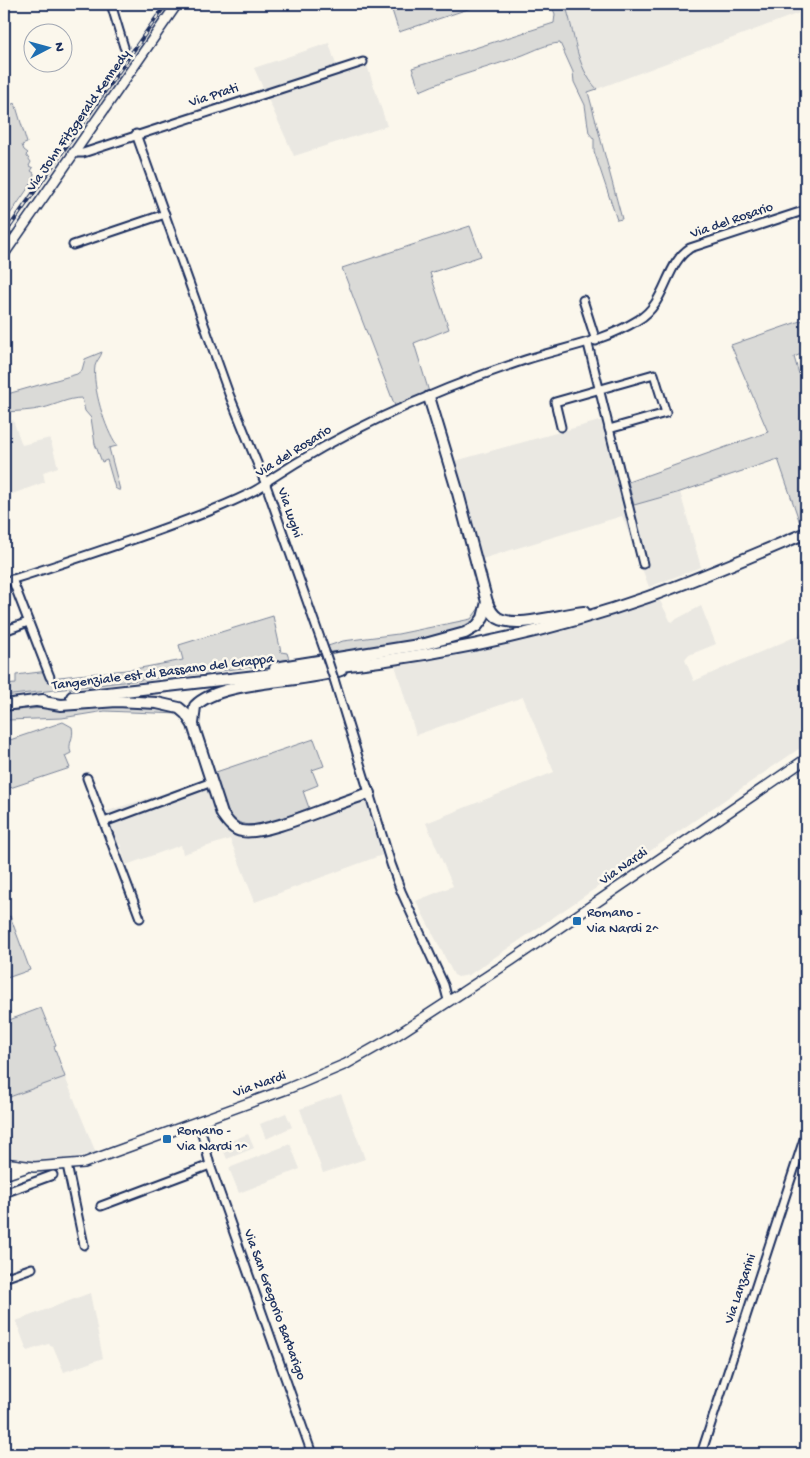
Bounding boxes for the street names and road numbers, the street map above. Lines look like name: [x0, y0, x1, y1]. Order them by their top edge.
street label: Via John Fitzgerald Kennedy: [23, 47, 135, 196]
street label: Via Prati: [186, 80, 241, 112]
street label: Via del Rosario: [687, 199, 776, 243]
street label: Via del Rosario: [252, 422, 335, 483]
street label: Via Lughi: [272, 485, 306, 540]
street label: Tangenziale est di Bassano del Grappa: [50, 651, 276, 695]
street label: Via Nardi: [596, 844, 651, 890]
street label: Via Nardi: [230, 1068, 289, 1103]
street label: Via San Gregorio Barbarigo: [238, 1226, 309, 1383]
street label: Via Lanzarini: [721, 1252, 761, 1327]

